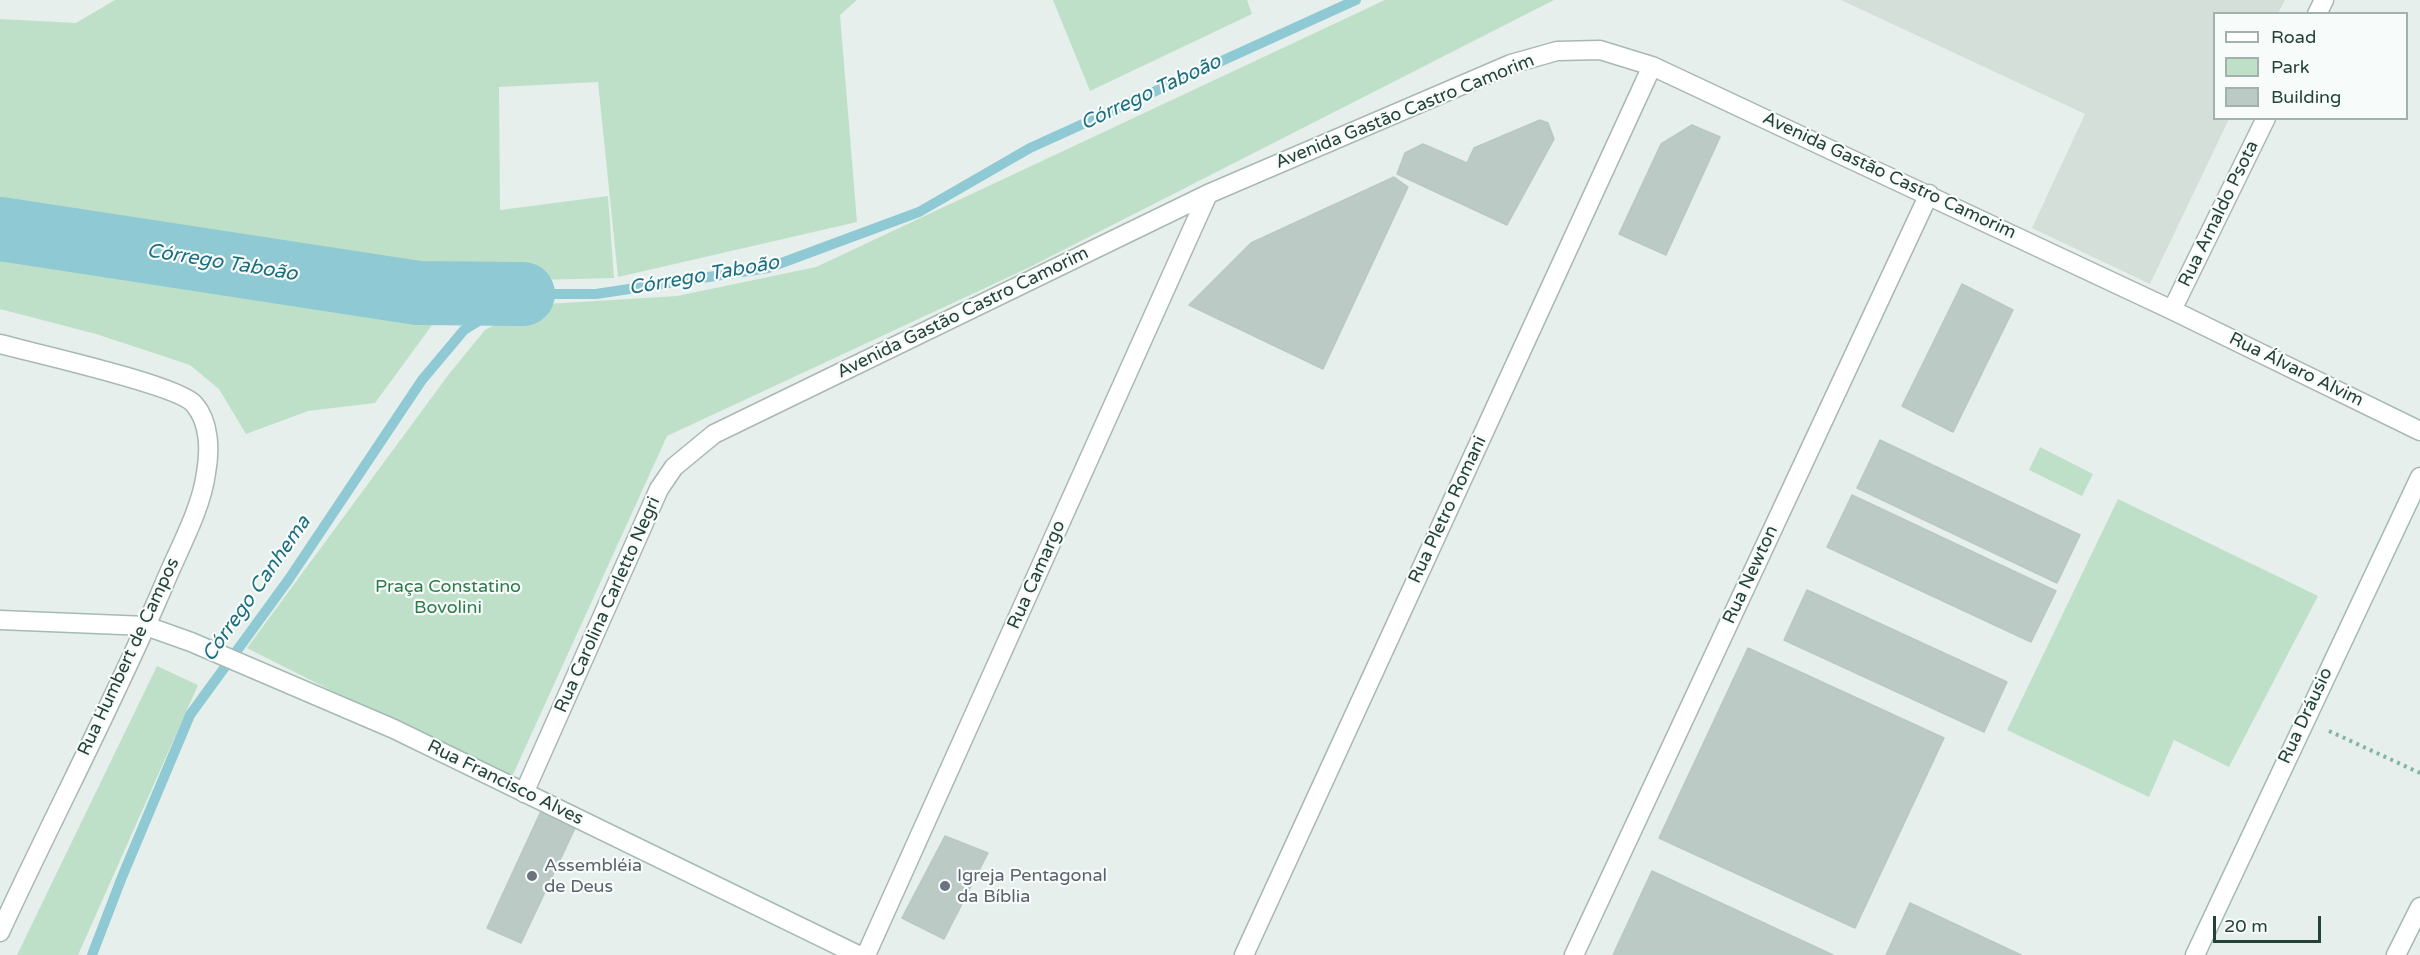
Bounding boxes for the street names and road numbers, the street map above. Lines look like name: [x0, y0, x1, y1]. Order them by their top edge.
street label: Avenida Gastão Castro Camorim: [1272, 50, 1538, 174]
street label: Avenida Gastão Castro Camorim: [1759, 108, 2019, 244]
street label: Rua Arnaldo Psota: [2174, 137, 2264, 291]
street label: Avenida Gastão Castro Camorim: [834, 243, 1092, 383]
street label: Rua Álvaro Alvim: [2225, 328, 2367, 412]
street label: Rua Pletro Romani: [1404, 433, 1492, 587]
street label: Rua Carolina Carletto Negri: [551, 494, 665, 716]
street label: Rua Camargo: [1003, 517, 1071, 633]
street label: Rua Newton: [1719, 522, 1783, 628]
street label: Rua Humbert de Campos: [74, 555, 184, 759]
street label: Rua Dráusio: [2274, 664, 2338, 768]
street label: Rua Francisco Alves: [423, 736, 587, 830]

